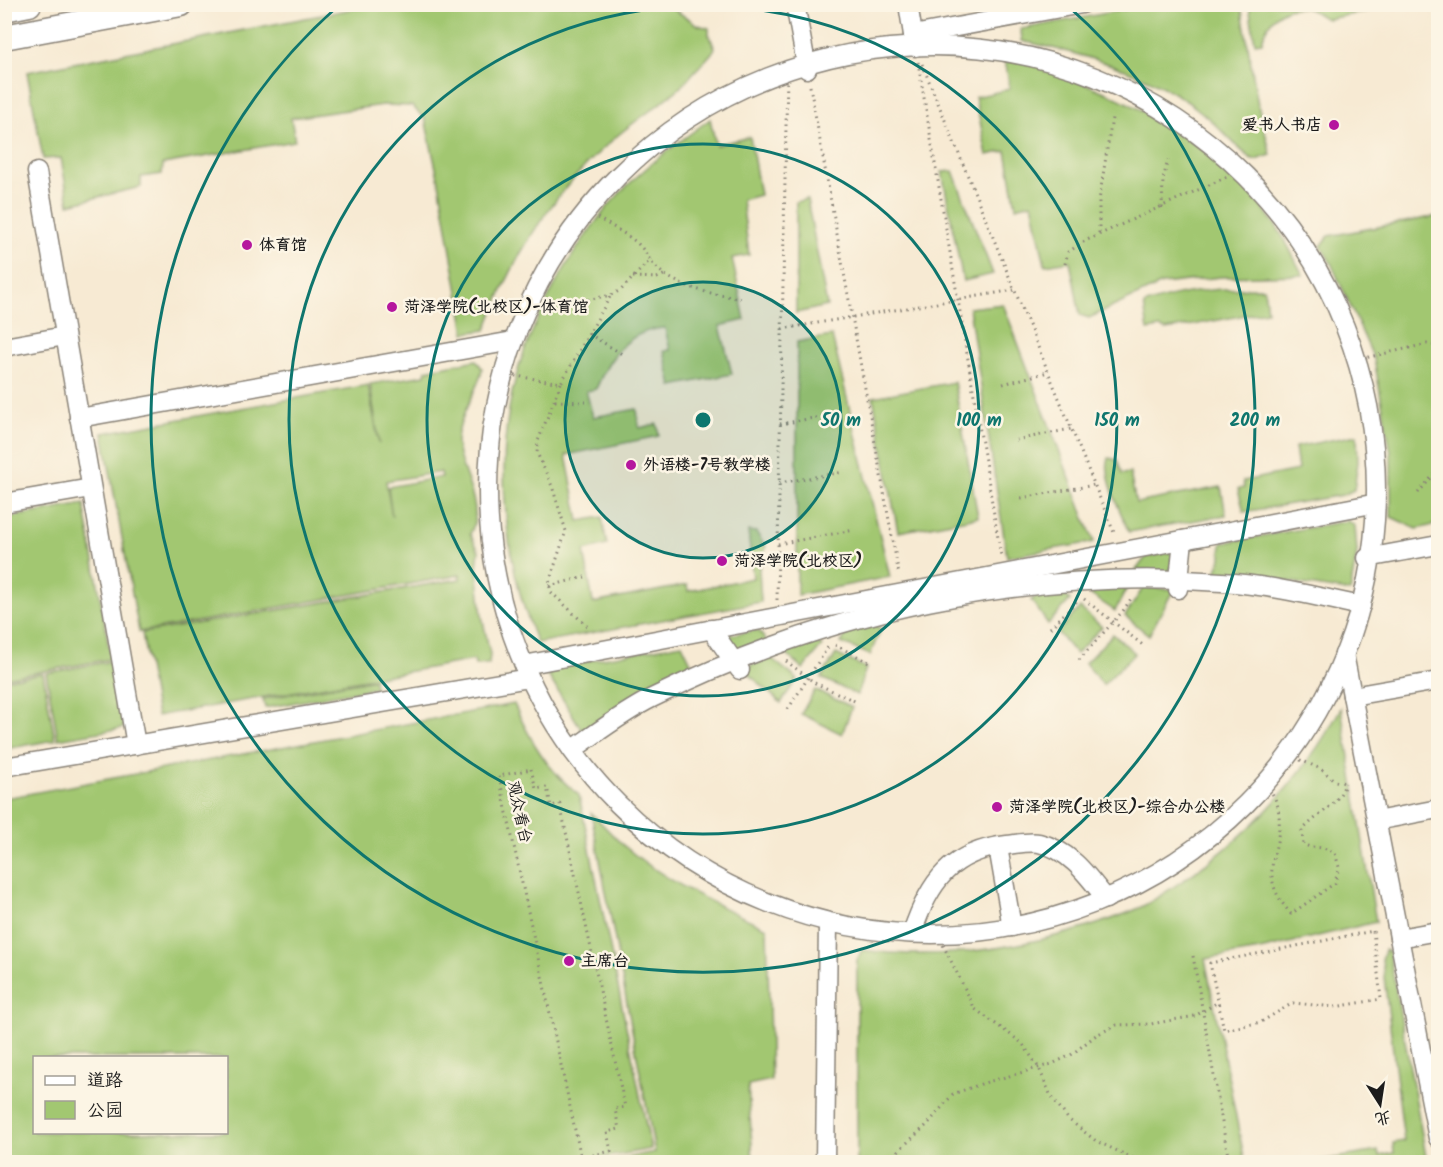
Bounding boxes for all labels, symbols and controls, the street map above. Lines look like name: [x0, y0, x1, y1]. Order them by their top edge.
place label: 爱书人书店: [1242, 113, 1322, 138]
marker: 爱书人书店: [1327, 118, 1341, 132]
place label: 体育馆: [259, 233, 307, 258]
marker: 体育馆: [240, 238, 254, 252]
place label: 菏泽学院(北校区)-体育馆: [404, 295, 589, 320]
marker: 菏泽学院(北校区)-体育馆: [385, 300, 399, 314]
text: 50 m: [820, 407, 861, 436]
text: 100 m: [956, 407, 1002, 436]
text: 150 m: [1094, 407, 1140, 436]
text: 200 m: [1230, 407, 1281, 436]
centre of rings: [693, 410, 713, 430]
place label: 外语楼-7号教学楼: [643, 453, 771, 478]
marker: 外语楼-7号教学楼: [624, 458, 638, 472]
place label: 菏泽学院(北校区): [734, 549, 862, 574]
marker: 菏泽学院(北校区): [715, 554, 729, 568]
street label: 观众看台: [500, 778, 538, 846]
place label: 菏泽学院(北校区)-综合办公楼: [1009, 795, 1226, 820]
marker: 菏泽学院(北校区)-综合办公楼: [990, 800, 1004, 814]
place label: 主席台: [581, 949, 629, 974]
marker: 主席台: [562, 954, 576, 968]
legend: [33, 1056, 228, 1134]
text: 道路: [87, 1067, 123, 1096]
north arrow: [1350, 1074, 1410, 1134]
text: 公园: [87, 1097, 123, 1126]
text: 北: [1372, 1103, 1393, 1131]

